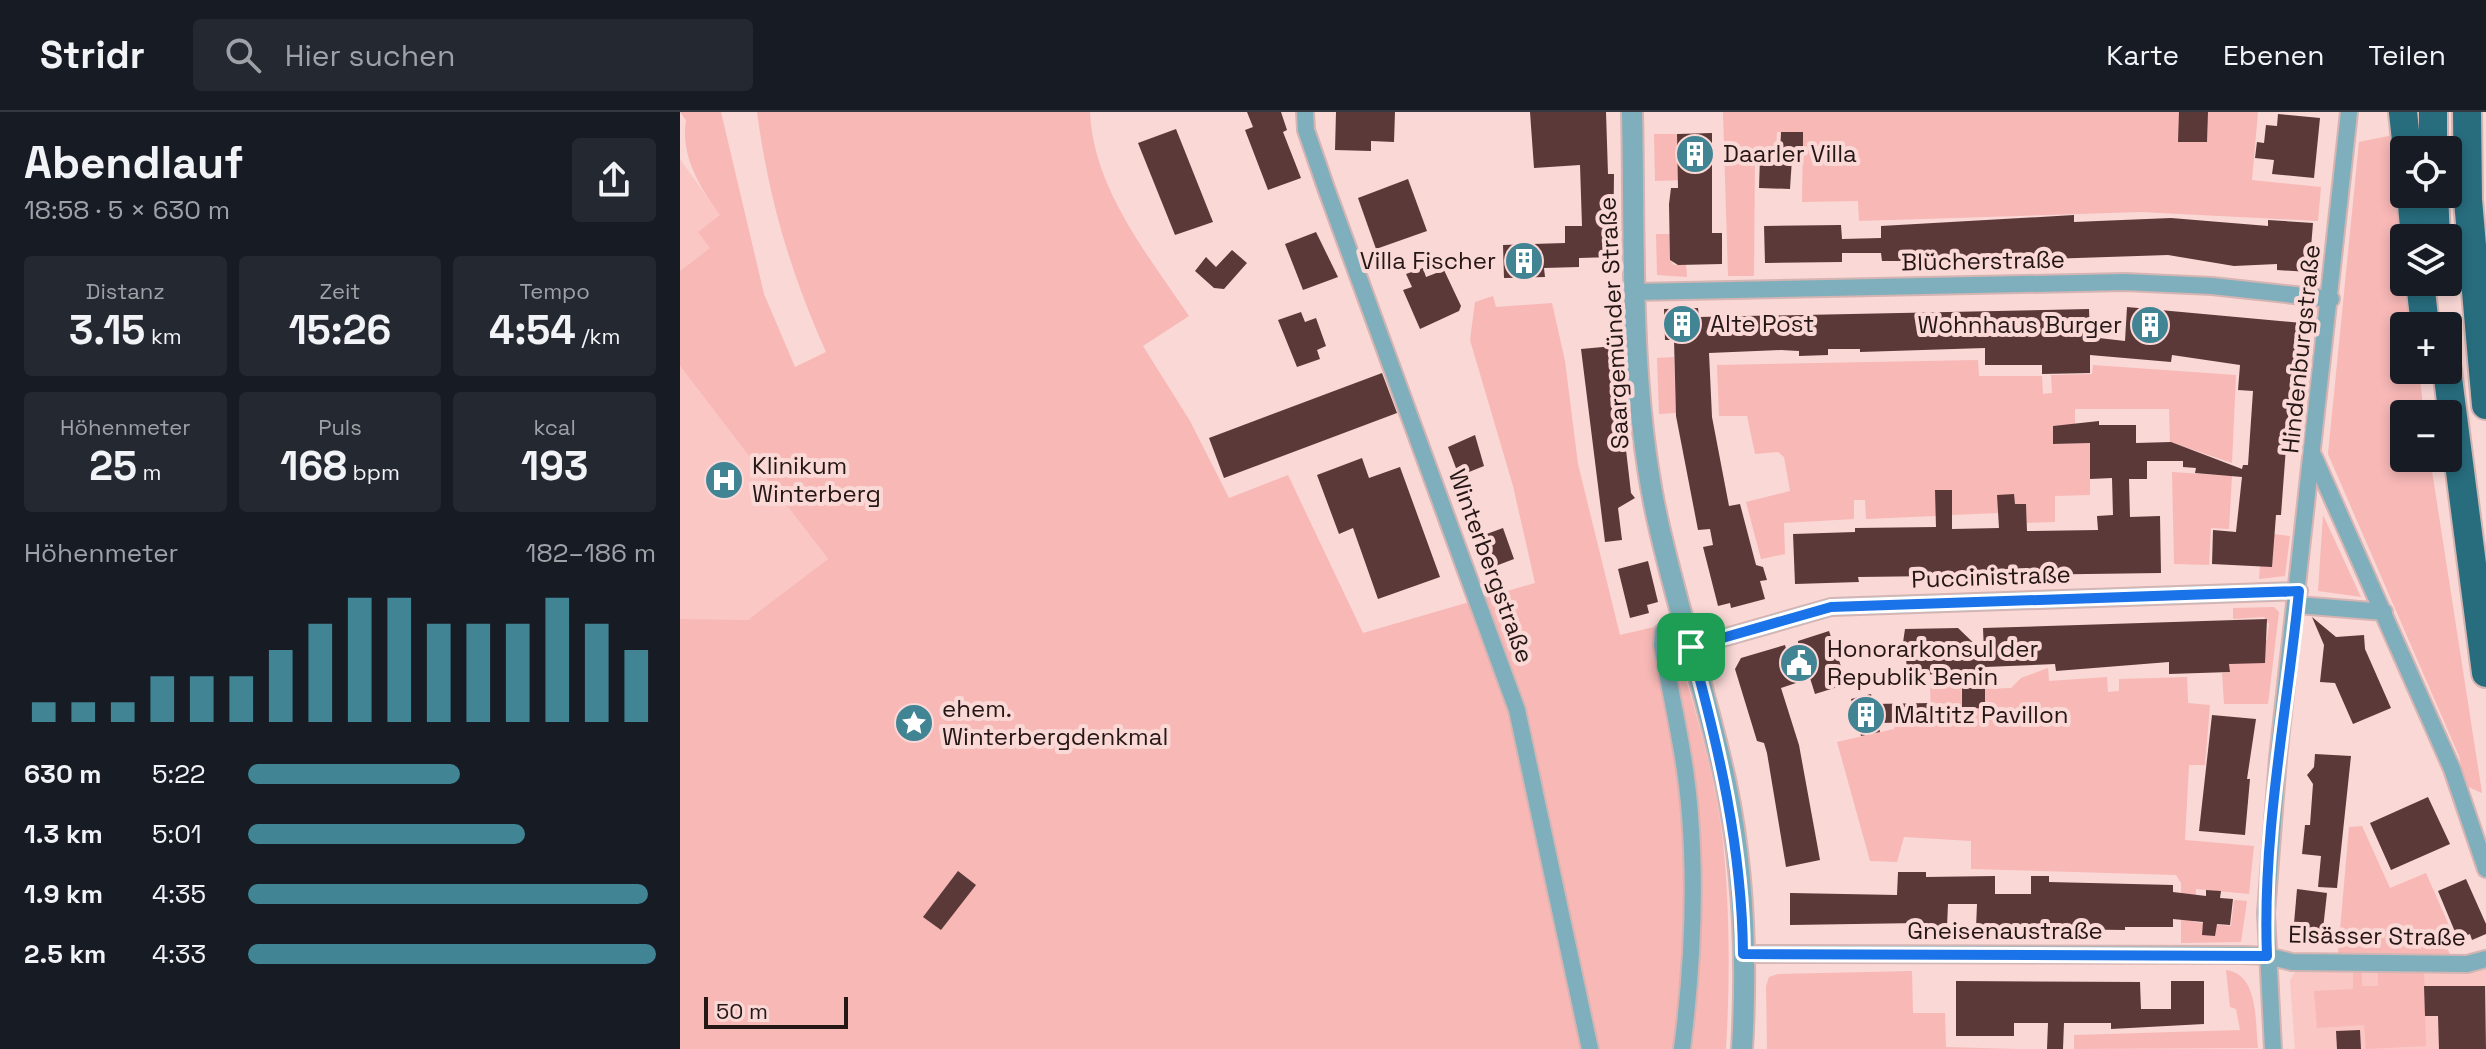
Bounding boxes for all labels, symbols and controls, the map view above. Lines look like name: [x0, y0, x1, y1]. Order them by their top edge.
search box: [193, 19, 753, 91]
text: Stridr: [40, 31, 145, 79]
icon: search: [221, 33, 265, 77]
text: Hier suchen: [285, 36, 455, 75]
text: Karte: [2106, 37, 2179, 73]
text: Ebenen: [2223, 37, 2324, 73]
text: Teilen: [2368, 37, 2446, 73]
building icon: Daarler Villa: [1674, 133, 1716, 175]
text: Abendlauf: [24, 135, 243, 191]
map controls: [2390, 136, 2462, 472]
button: locate: [2390, 136, 2462, 208]
button: share: [572, 138, 656, 222]
place label: Daarler Villa: [1723, 138, 1857, 169]
text: 18:58 · 5 × 630 m: [24, 193, 230, 227]
street label: Saargemünder Straße: [1591, 196, 1636, 450]
button: layers: [2390, 224, 2462, 296]
building icon: Villa Fischer: [1503, 240, 1545, 282]
street label: Hindenburgstraße: [2274, 243, 2327, 455]
street label: Blücherstraße: [1901, 244, 2065, 277]
place label: Villa Fischer: [1360, 245, 1496, 276]
text: Distanz: [86, 277, 165, 305]
text: Zeit: [320, 277, 360, 305]
text: Tempo: [519, 277, 590, 305]
building icon: Alte Post: [1661, 303, 1703, 345]
building icon: Wohnhaus Burger: [2129, 304, 2171, 346]
text: 3.15: [69, 305, 145, 356]
text: 15:26: [289, 305, 391, 356]
text: 4:54: [489, 305, 576, 356]
place label: Alte Post: [1710, 308, 1814, 339]
place label: Wohnhaus Burger: [1918, 309, 2122, 340]
button: +: [2390, 312, 2462, 384]
text: km: [145, 322, 182, 350]
text: /km: [576, 322, 620, 350]
button: −: [2390, 400, 2462, 472]
text: Höhenmeter: [60, 413, 191, 441]
text: Puls: [318, 413, 362, 441]
text: kcal: [533, 413, 576, 441]
text: 25: [89, 441, 137, 492]
text: 168: [280, 441, 347, 492]
text: 193: [521, 441, 588, 492]
place label: Klinikum Winterberg: [752, 450, 881, 509]
text: m: [137, 458, 162, 486]
text: bpm: [347, 458, 400, 486]
hospital icon: Klinikum Winterberg: [703, 459, 745, 501]
street label: Winterbergstraße: [1442, 465, 1541, 667]
text: Höhenmeter: [24, 536, 178, 570]
text: 182–186 m: [526, 536, 656, 570]
street label: Puccinistraße: [1911, 558, 2071, 595]
pin: [1657, 613, 1725, 681]
icon: arrive: [1669, 625, 1713, 669]
place label: Honorarkonsul der Republik Benin: [1827, 633, 2039, 692]
public building icon: Honorarkonsul der Republik Benin: [1778, 642, 1820, 684]
place label: ehem. Winterbergdenkmal: [942, 693, 1168, 752]
building icon: Maltitz Pavillon: [1845, 694, 1887, 736]
place label: Maltitz Pavillon: [1894, 699, 2069, 730]
place icon: ehem. Winterbergdenkmal: [893, 702, 935, 744]
text: 630 m: [24, 757, 102, 791]
text: 5:22: [152, 757, 206, 791]
text: 1.3 km: [24, 817, 103, 851]
text: 5:01: [152, 817, 202, 851]
text: 1.9 km: [24, 877, 103, 911]
text: 4:35: [152, 877, 206, 911]
street label: Gneisenaustraße: [1907, 915, 2103, 946]
street label: Elsässer Straße: [2288, 918, 2466, 953]
text: 2.5 km: [24, 937, 106, 971]
text: 4:33: [152, 937, 206, 971]
scale bar: [704, 993, 848, 1029]
text: 50 m: [716, 997, 768, 1025]

